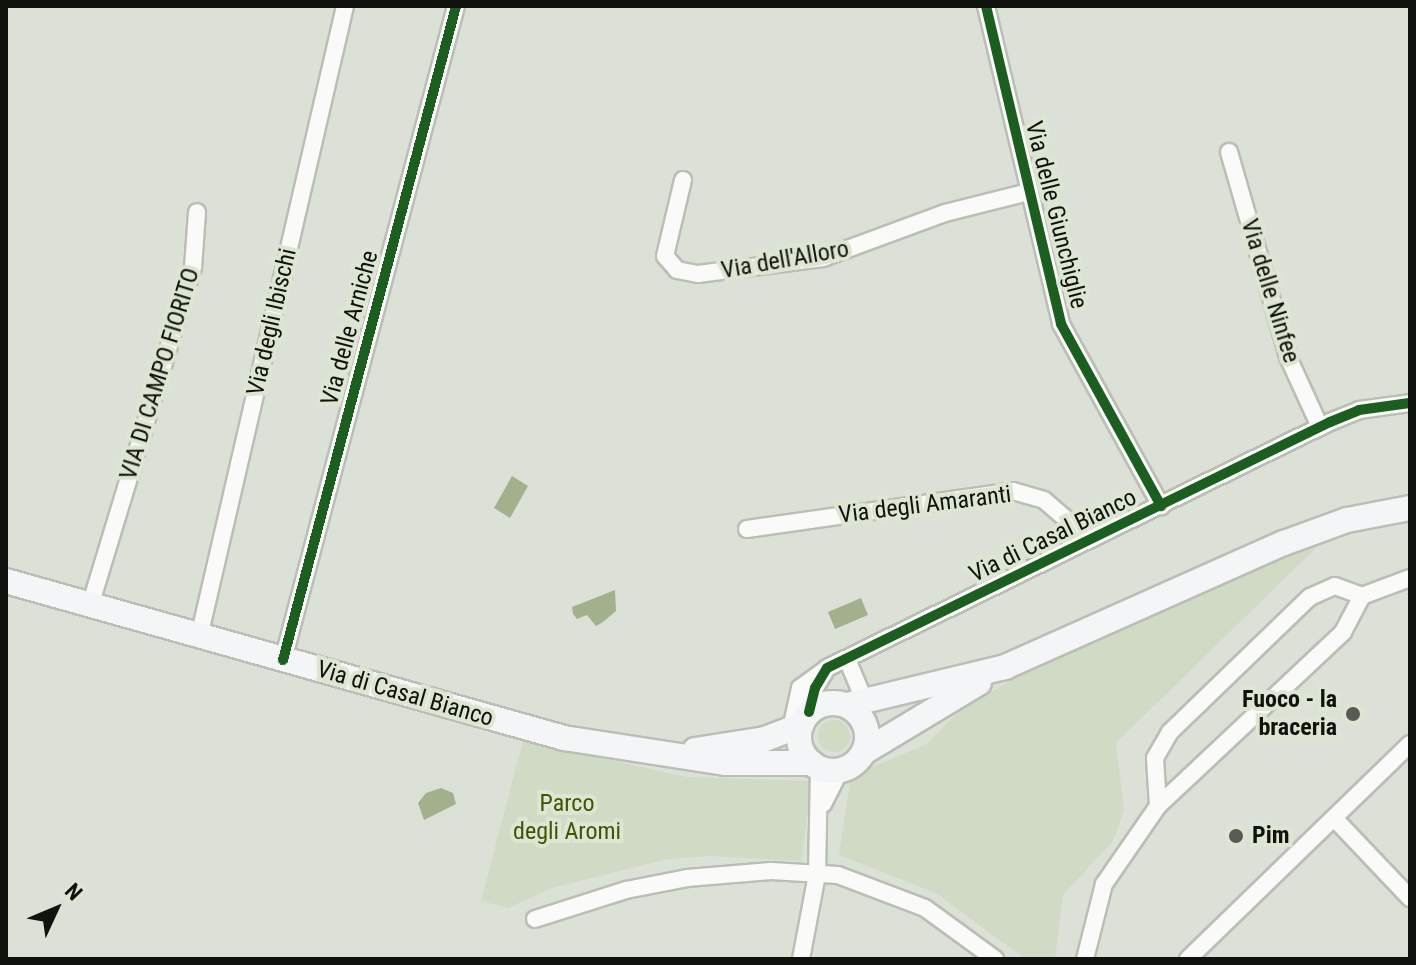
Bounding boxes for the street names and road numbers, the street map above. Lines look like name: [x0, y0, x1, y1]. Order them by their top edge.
street label: Via delle Giunchiglie: [1019, 118, 1093, 312]
street label: Via delle Ninfee: [1234, 216, 1306, 366]
street label: Via dell'Alloro: [719, 235, 851, 285]
street label: Via degli Ibischi: [241, 246, 303, 398]
street label: Via delle Arniche: [316, 247, 384, 409]
street label: VIA DI CAMPO FIORITO: [114, 265, 206, 483]
street label: Via degli Amaranti: [837, 480, 1013, 530]
street label: Via di Casal Bianco: [965, 483, 1141, 589]
street label: Via di Casal Bianco: [313, 655, 497, 733]

